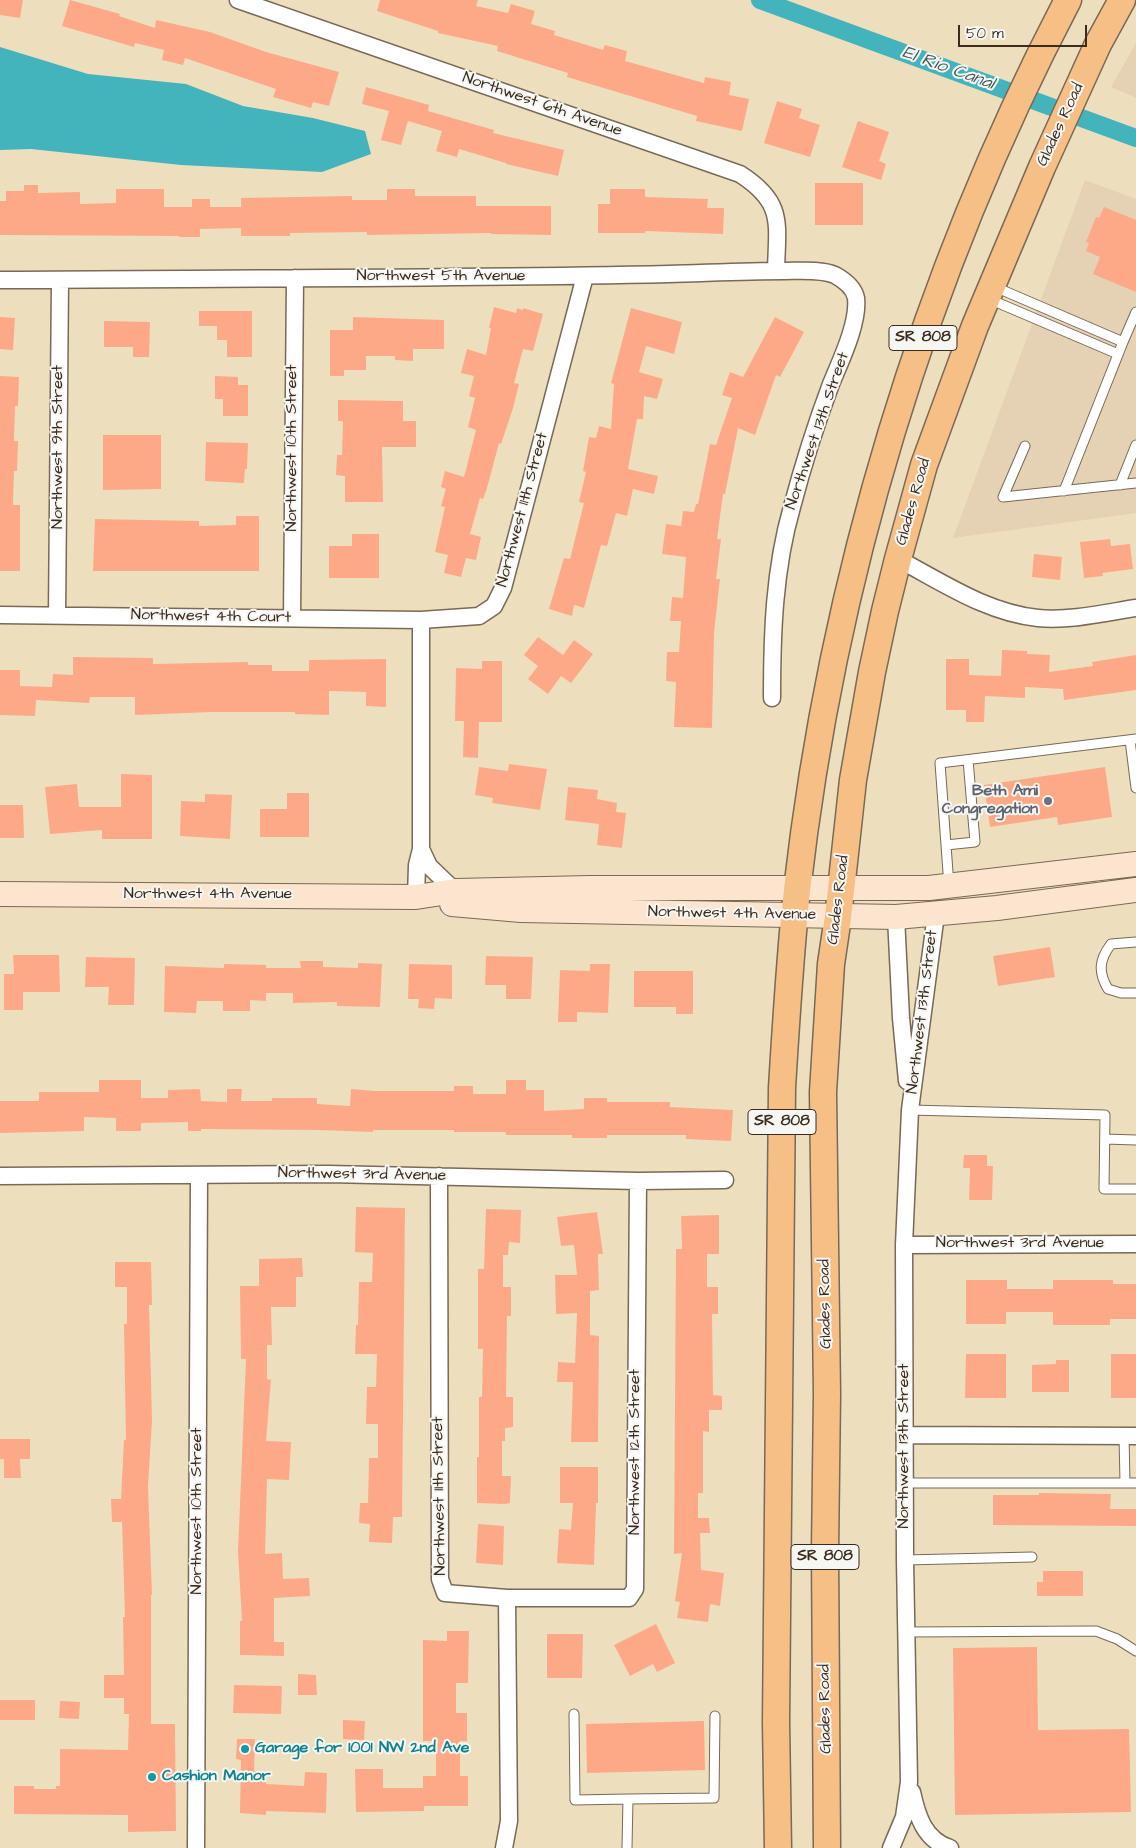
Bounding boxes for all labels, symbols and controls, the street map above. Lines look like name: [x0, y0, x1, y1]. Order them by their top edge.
scale bar: [961, 15, 1090, 47]
text: 50 m: [966, 23, 1004, 44]
water label: El Rio Canal: [899, 42, 997, 96]
street label: Northwest 6th Avenue: [460, 69, 624, 141]
street label: Glades Road: [1033, 80, 1089, 170]
street label: Northwest 5th Avenue: [357, 267, 525, 287]
road number: SR 808: [889, 326, 957, 350]
street label: Northwest 13th Street: [782, 350, 854, 512]
street label: Northwest 10th Street: [283, 364, 303, 532]
street label: Northwest 9th Street: [49, 365, 69, 529]
street label: Northwest 11th Street: [493, 431, 553, 589]
street label: Glades Road: [892, 456, 936, 548]
street label: Northwest 4th Court: [131, 606, 291, 628]
place label: Beth Ami Congregation: [942, 782, 1038, 820]
marker: Beth Ami Congregation: [1042, 795, 1054, 807]
street label: Glades Road: [824, 854, 854, 946]
street label: Northwest 4th Avenue: [124, 885, 292, 905]
street label: Northwest 4th Avenue: [648, 903, 816, 925]
street label: Northwest 13th Street: [903, 929, 943, 1095]
road number: SR 808: [748, 1110, 816, 1134]
street label: Northwest 3rd Avenue: [278, 1164, 446, 1186]
street label: Northwest 3rd Avenue: [936, 1234, 1104, 1254]
street label: Glades Road: [816, 1259, 836, 1349]
street label: Northwest 13th Street: [895, 1363, 915, 1529]
street label: Northwest 12th Street: [626, 1369, 646, 1535]
street label: Northwest 11th Street: [429, 1416, 451, 1576]
street label: Northwest 10th Street: [188, 1427, 208, 1595]
road number: SR 808: [791, 1544, 859, 1570]
street label: Glades Road: [816, 1664, 836, 1754]
place label: Garage for 1001 NW 2nd Ave: [255, 1739, 469, 1759]
marker: Garage for 1001 NW 2nd Ave: [239, 1743, 251, 1755]
place label: Cashion Manor: [162, 1767, 270, 1787]
marker: Cashion Manor: [146, 1771, 158, 1783]

